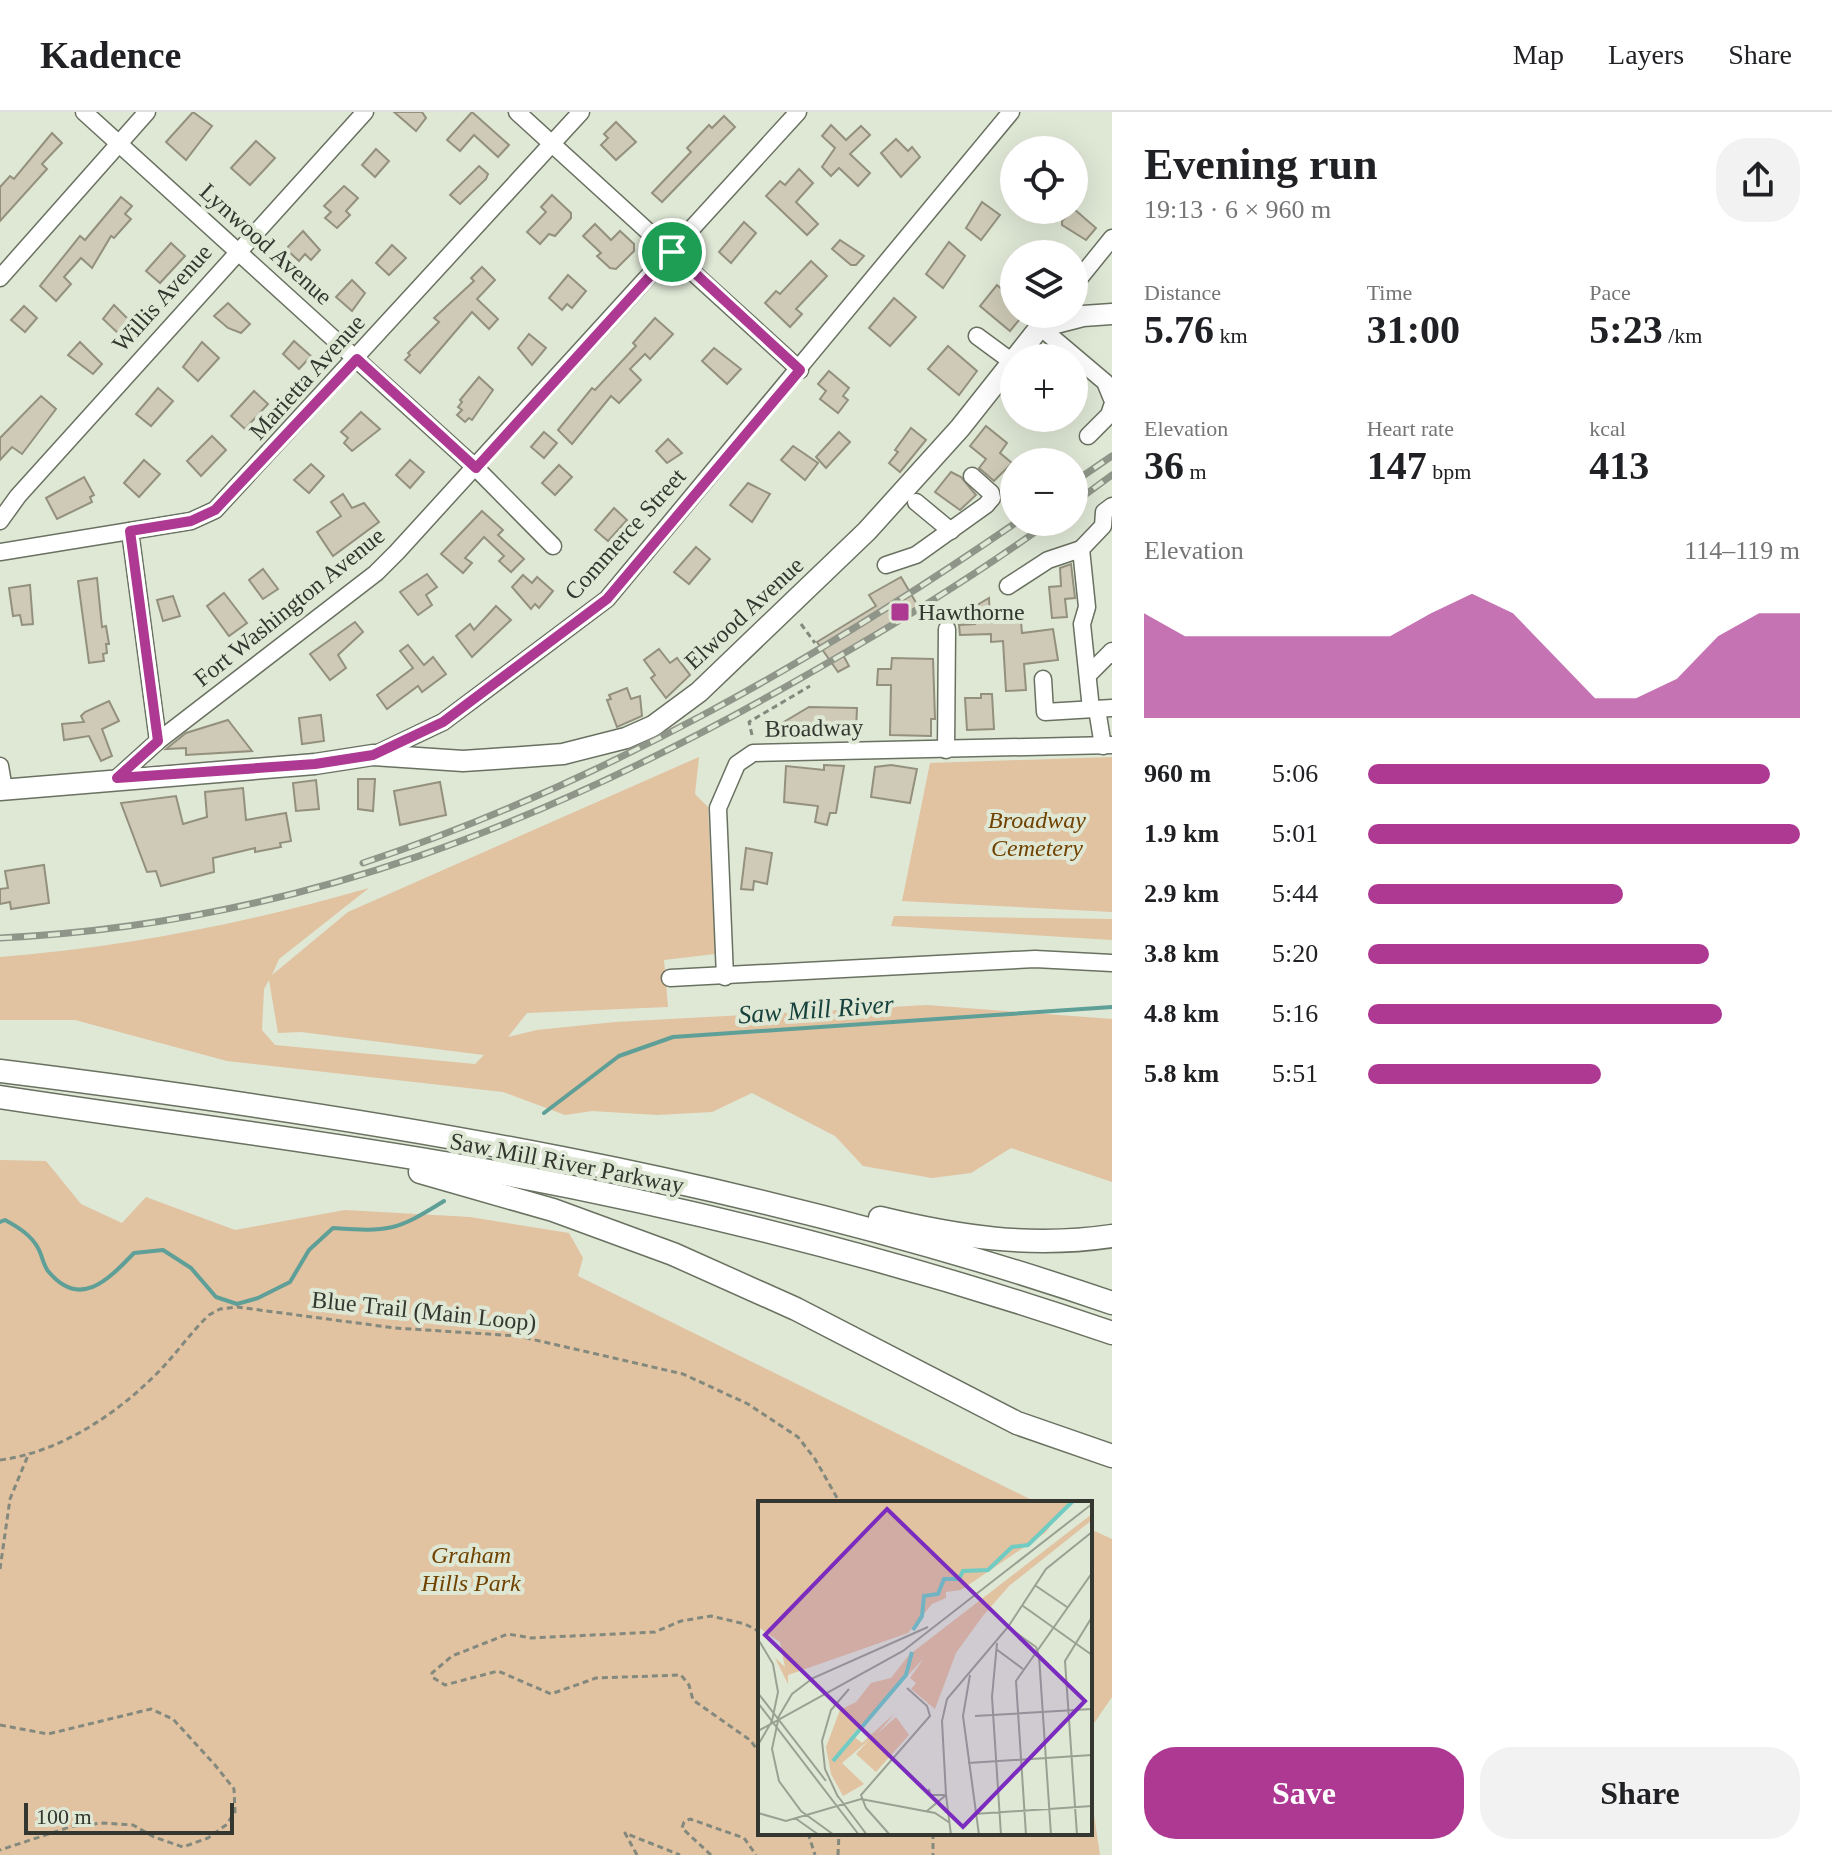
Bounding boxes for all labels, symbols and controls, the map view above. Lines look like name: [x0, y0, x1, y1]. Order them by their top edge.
text: Kadence: [40, 34, 181, 76]
text: Map: [1513, 39, 1564, 70]
text: Layers: [1608, 39, 1684, 70]
text: Share: [1728, 39, 1792, 70]
map controls: [1000, 136, 1088, 536]
button: locate: [1000, 136, 1088, 224]
button: share: [1716, 138, 1800, 222]
text: Evening run: [1144, 140, 1378, 189]
street label: Lynwood Avenue: [195, 178, 337, 310]
text: 19:13 · 6 × 960 m: [1144, 195, 1331, 224]
pin: [638, 218, 706, 286]
icon: arrive: [650, 230, 694, 274]
street label: Willis Avenue: [107, 239, 217, 357]
button: layers: [1000, 240, 1088, 328]
text: Distance: [1144, 280, 1221, 305]
text: Time: [1367, 280, 1412, 305]
text: Pace: [1589, 280, 1631, 305]
text: 5.76: [1144, 307, 1214, 352]
text: 31:00: [1367, 307, 1460, 352]
text: 5:23: [1589, 307, 1663, 352]
street label: Marietta Avenue: [244, 309, 370, 445]
text: km: [1214, 323, 1248, 348]
text: /km: [1663, 323, 1702, 348]
button: +: [1000, 344, 1088, 432]
text: Elevation: [1144, 416, 1228, 441]
text: Heart rate: [1367, 416, 1454, 441]
text: kcal: [1589, 416, 1626, 441]
text: 36: [1144, 443, 1184, 488]
text: 147: [1367, 443, 1427, 488]
text: 413: [1589, 443, 1649, 488]
button: −: [1000, 448, 1088, 536]
text: m: [1184, 459, 1207, 484]
text: bpm: [1427, 459, 1471, 484]
street label: Commerce Street: [559, 463, 691, 605]
street label: Fort Washington Avenue: [189, 522, 389, 692]
text: Elevation: [1144, 536, 1244, 565]
text: 114–119 m: [1684, 536, 1800, 565]
street label: Elwood Avenue: [679, 552, 809, 674]
place label: Hawthorne: [918, 599, 1025, 625]
marker: Hawthorne: [889, 601, 911, 623]
street label: Broadway: [764, 714, 864, 742]
text: 960 m: [1144, 759, 1211, 788]
text: 5:06: [1272, 759, 1318, 788]
park label: Broadway Cemetery: [988, 807, 1086, 861]
text: 1.9 km: [1144, 819, 1219, 848]
text: 5:01: [1272, 819, 1318, 848]
text: 2.9 km: [1144, 879, 1219, 908]
text: 5:44: [1272, 879, 1318, 908]
text: 3.8 km: [1144, 939, 1219, 968]
text: 5:20: [1272, 939, 1318, 968]
water label: Saw Mill River: [737, 990, 896, 1029]
text: 4.8 km: [1144, 999, 1219, 1028]
text: 5:16: [1272, 999, 1318, 1028]
text: 5.8 km: [1144, 1059, 1219, 1088]
text: 5:51: [1272, 1059, 1318, 1088]
street label: Saw Mill River Parkway: [448, 1128, 686, 1198]
street label: Blue Trail (Main Loop): [310, 1286, 538, 1336]
inset map: [758, 1501, 1092, 1835]
park label: Graham Hills Park: [420, 1542, 521, 1596]
button: Save: [1144, 1747, 1464, 1839]
button: Share: [1480, 1747, 1800, 1839]
scale bar: [24, 1799, 234, 1835]
text: 100 m: [36, 1804, 92, 1829]

